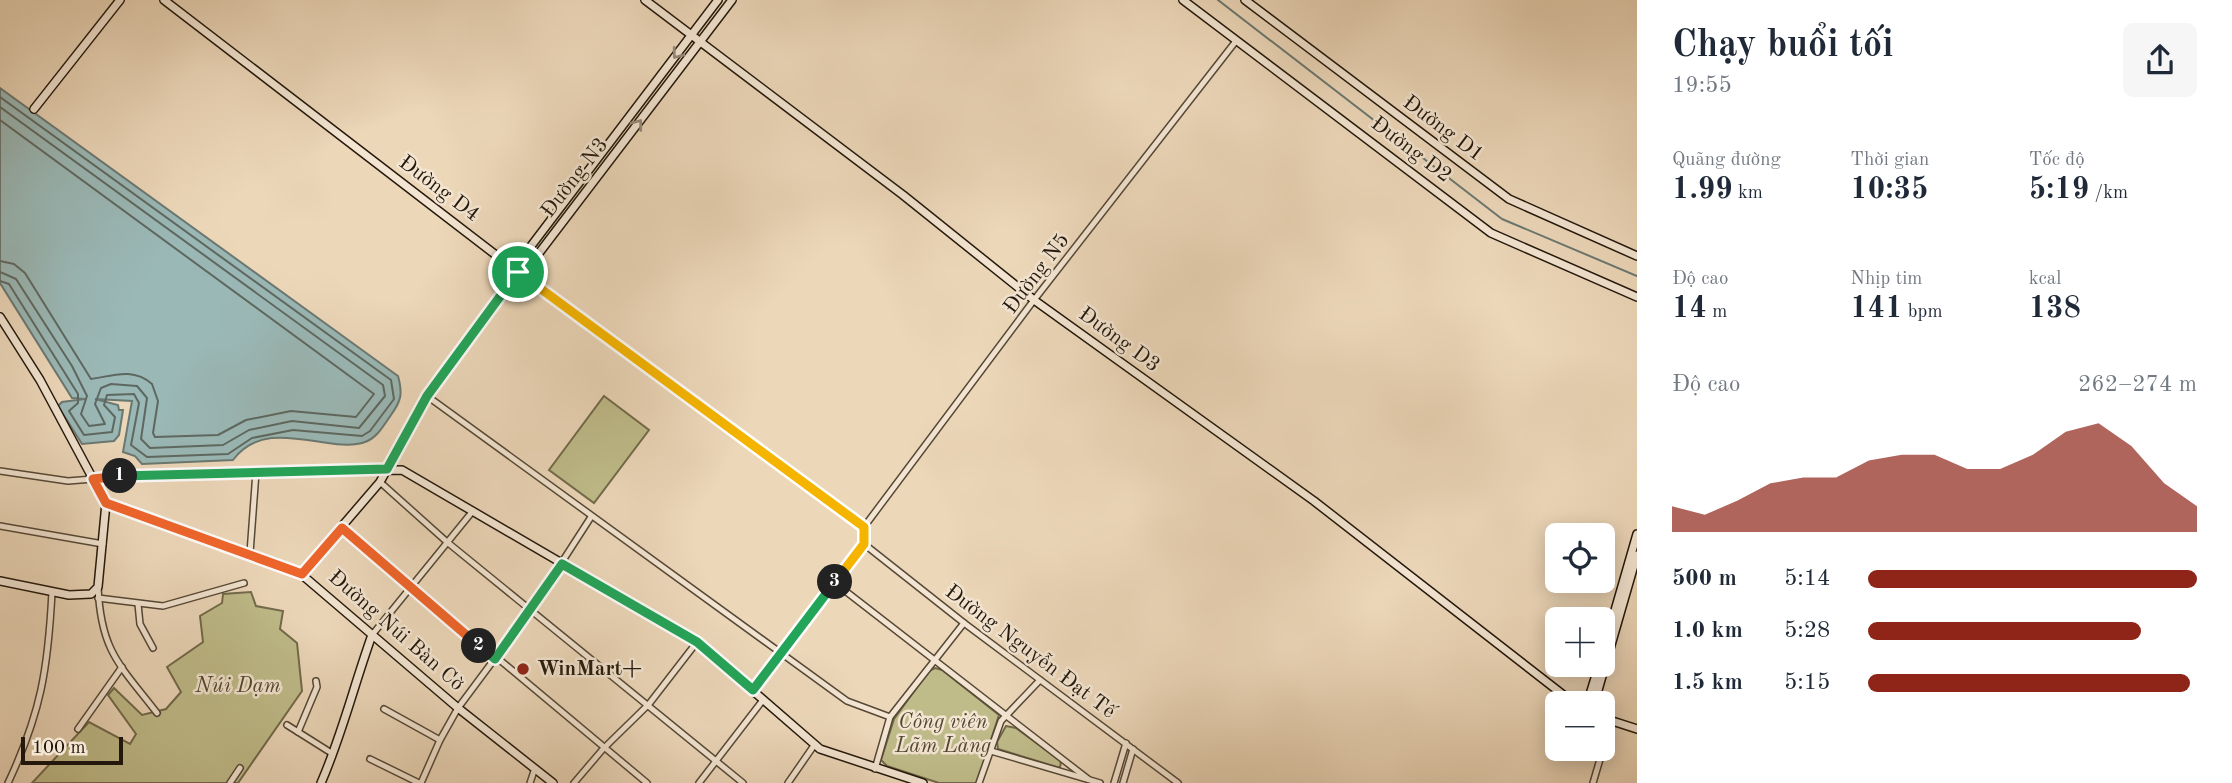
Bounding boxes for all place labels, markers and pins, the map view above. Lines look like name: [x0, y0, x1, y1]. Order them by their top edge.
pin: [488, 242, 548, 302]
pin: 1: [102, 458, 138, 494]
pin: 3: [818, 564, 852, 600]
pin: 2: [462, 628, 496, 664]
place label: WinMart+: [537, 659, 642, 680]
marker: WinMart+: [515, 661, 531, 677]

